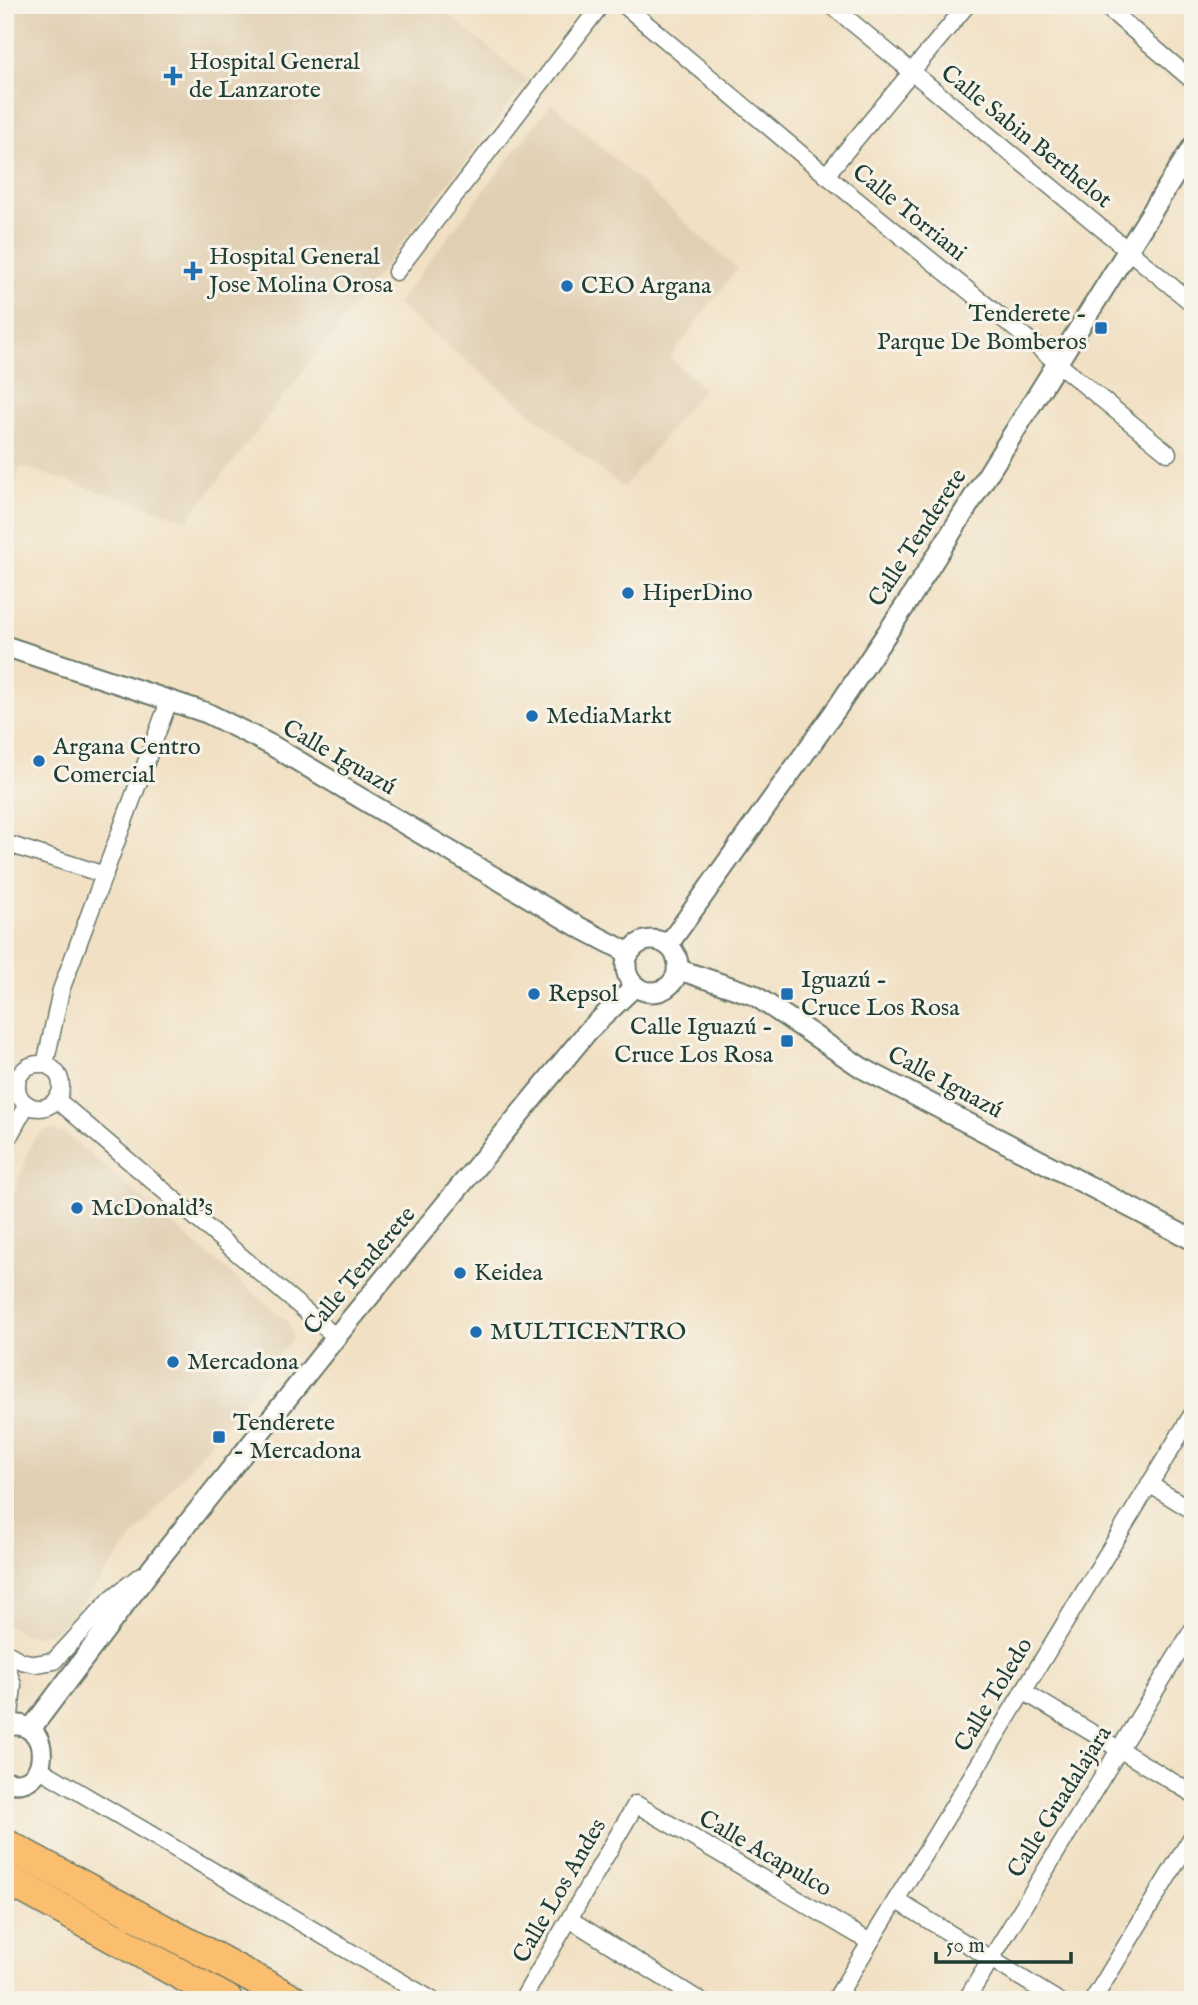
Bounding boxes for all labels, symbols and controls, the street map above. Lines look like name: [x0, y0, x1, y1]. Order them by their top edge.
place label: Hospital General de Lanzarote: [189, 47, 360, 106]
street label: Calle Sabin Berthelot: [934, 58, 1118, 216]
marker: Hospital General de Lanzarote: [163, 66, 183, 86]
street label: Calle Torriani: [845, 157, 973, 269]
place label: Hospital General Jose Molina Orosa: [206, 242, 393, 301]
marker: Hospital General Jose Molina Orosa: [183, 261, 203, 281]
place label: CEO Argana: [581, 271, 712, 302]
marker: CEO Argana: [559, 278, 575, 294]
place label: Tenderete - Parque De Bomberos: [877, 299, 1087, 358]
marker: Tenderete - Parque De Bomberos: [1093, 320, 1109, 336]
street label: Calle Tenderete: [862, 463, 974, 613]
place label: HiperDino: [642, 578, 753, 609]
marker: HiperDino: [620, 585, 636, 601]
place label: MediaMarkt: [546, 701, 672, 732]
marker: MediaMarkt: [524, 708, 540, 724]
street label: Calle Iguazú: [276, 713, 402, 803]
place label: Argana Centro Comercial: [52, 732, 201, 791]
marker: Argana Centro Comercial: [31, 753, 47, 769]
place label: Iguazú - Cruce Los Rosa: [801, 965, 960, 1024]
place label: Repsol: [548, 979, 618, 1010]
marker: Repsol: [526, 986, 542, 1002]
marker: Iguazú - Cruce Los Rosa: [779, 986, 795, 1002]
place label: Calle Iguazú - Cruce Los Rosa: [614, 1012, 774, 1071]
marker: Calle Iguazú - Cruce Los Rosa: [779, 1033, 795, 1049]
street label: Calle Iguazú: [882, 1040, 1008, 1126]
place label: McDonald's: [91, 1193, 213, 1224]
marker: McDonald's: [69, 1200, 85, 1216]
street label: Calle Tenderete: [297, 1200, 423, 1342]
place label: Keidea: [474, 1258, 544, 1289]
marker: Keidea: [452, 1265, 468, 1281]
place label: MULTICENTRO: [490, 1317, 686, 1348]
marker: MULTICENTRO: [468, 1324, 484, 1340]
place label: Mercadona: [187, 1347, 299, 1378]
marker: Mercadona: [165, 1354, 181, 1370]
place label: Tenderete - Mercadona: [233, 1408, 362, 1467]
marker: Tenderete - Mercadona: [211, 1429, 227, 1445]
street label: Calle Toledo: [948, 1632, 1040, 1758]
street label: Calle Guadalajara: [1001, 1719, 1120, 1884]
street label: Calle Acapulco: [693, 1803, 837, 1905]
street label: Calle Los Andes: [506, 1813, 614, 1969]
scale bar: [936, 1921, 1070, 1965]
text: 50 m: [946, 1933, 985, 1960]

